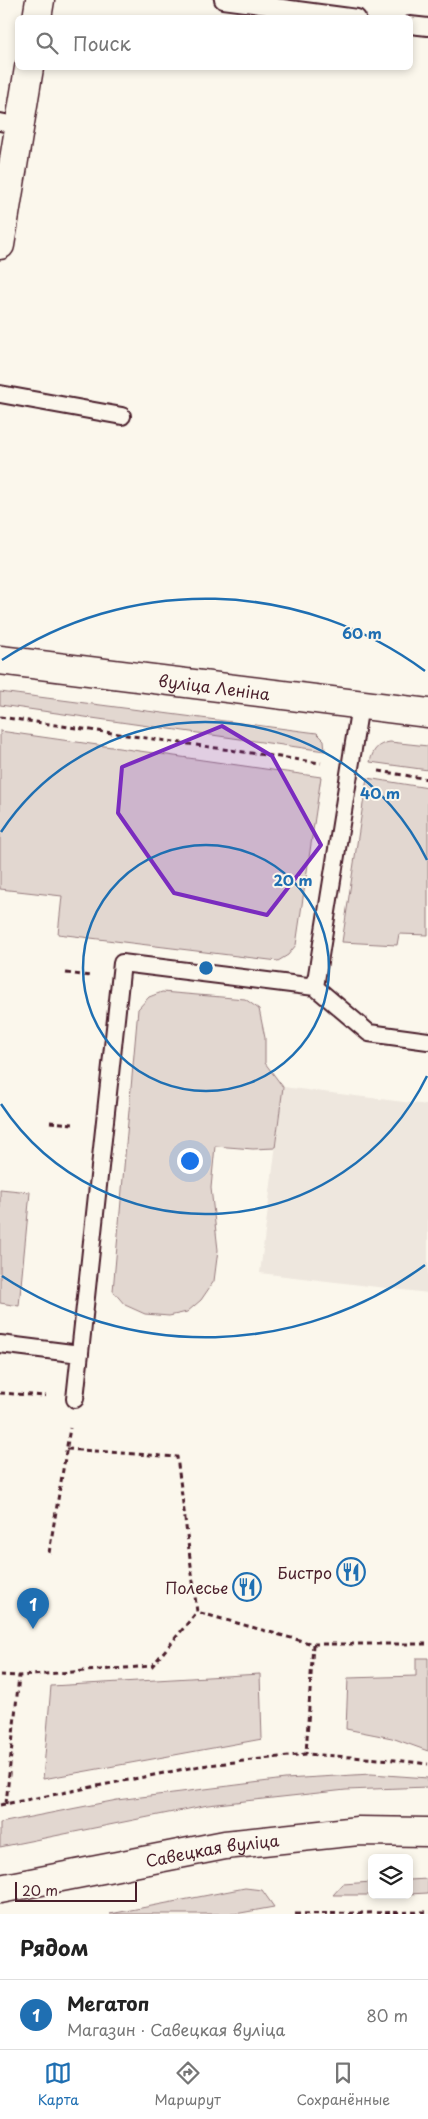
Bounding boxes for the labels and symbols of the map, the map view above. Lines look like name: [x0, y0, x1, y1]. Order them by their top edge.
text: 60 m: [342, 621, 382, 644]
street label: вуліца Леніна: [157, 668, 272, 705]
text: 40 m: [360, 781, 400, 804]
text: 20 m: [274, 868, 312, 891]
centre of rings: [197, 959, 215, 977]
your location: [177, 1148, 203, 1174]
restaurant icon: Бистро: [336, 1557, 366, 1587]
place label: Бистро: [277, 1560, 332, 1584]
restaurant icon: Полесье: [232, 1572, 262, 1602]
place label: Полесье: [165, 1575, 228, 1599]
pin: 1: [17, 1588, 49, 1629]
street label: Савецкая вуліца: [143, 1827, 280, 1872]
scale bar: [15, 1879, 138, 1902]

